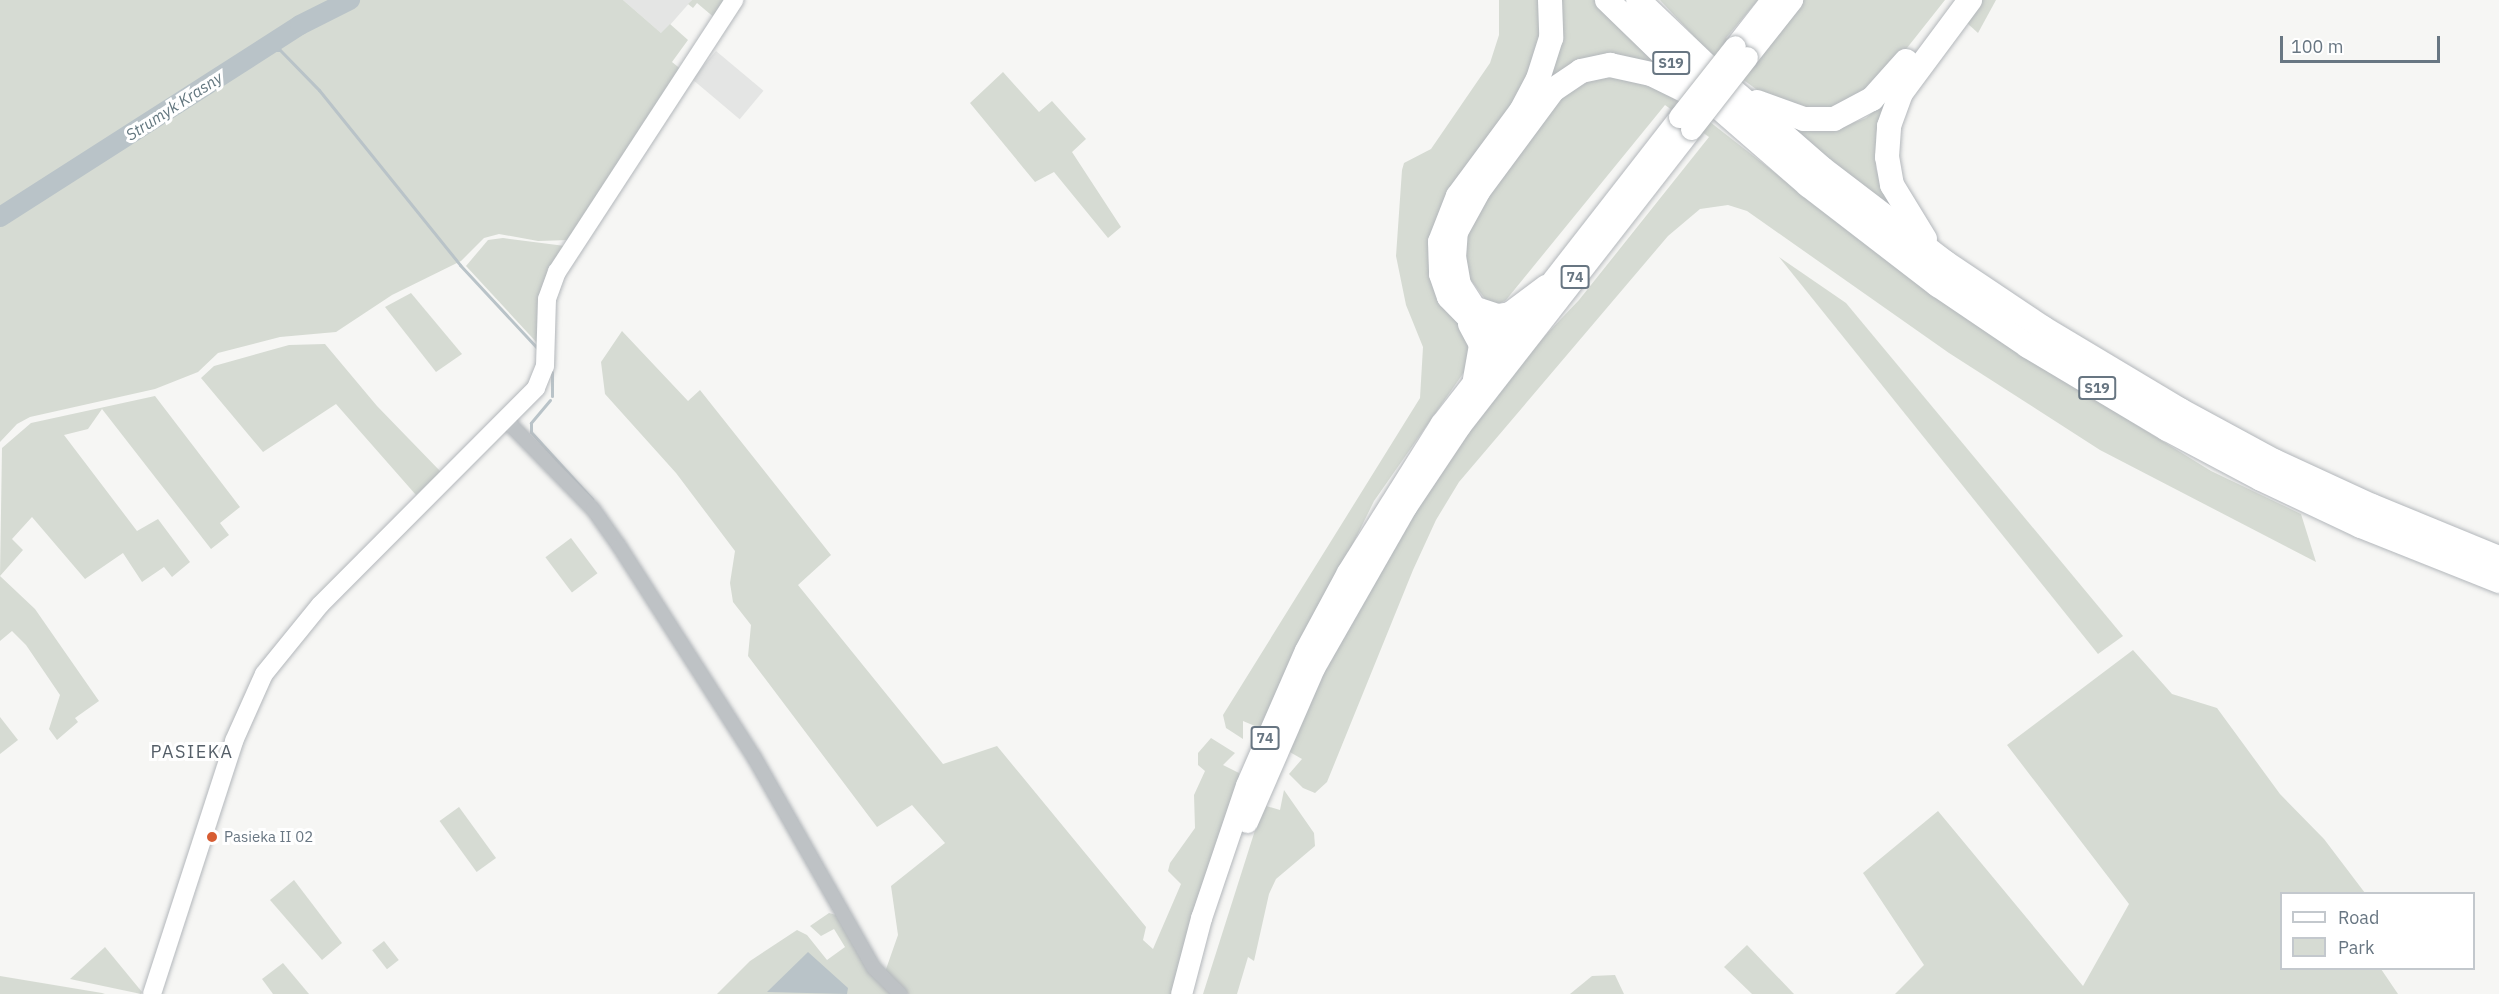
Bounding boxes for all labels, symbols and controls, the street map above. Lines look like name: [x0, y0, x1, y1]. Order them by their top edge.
scale bar: [2283, 24, 2444, 62]
text: 100 m: [2291, 35, 2343, 58]
road number: S19: [1652, 52, 1690, 74]
water label: Strumyk Krasny: [122, 68, 226, 144]
road number: 74: [1560, 266, 1590, 288]
road number: S19: [2078, 377, 2116, 399]
road number: 74: [1250, 727, 1280, 749]
district label: PASIEKA: [150, 741, 234, 763]
place label: Pasieka II 02: [224, 828, 313, 846]
marker: Pasieka II 02: [205, 830, 219, 844]
legend: [2280, 892, 2475, 970]
text: Road: [2338, 906, 2379, 929]
text: Park: [2338, 936, 2374, 959]

